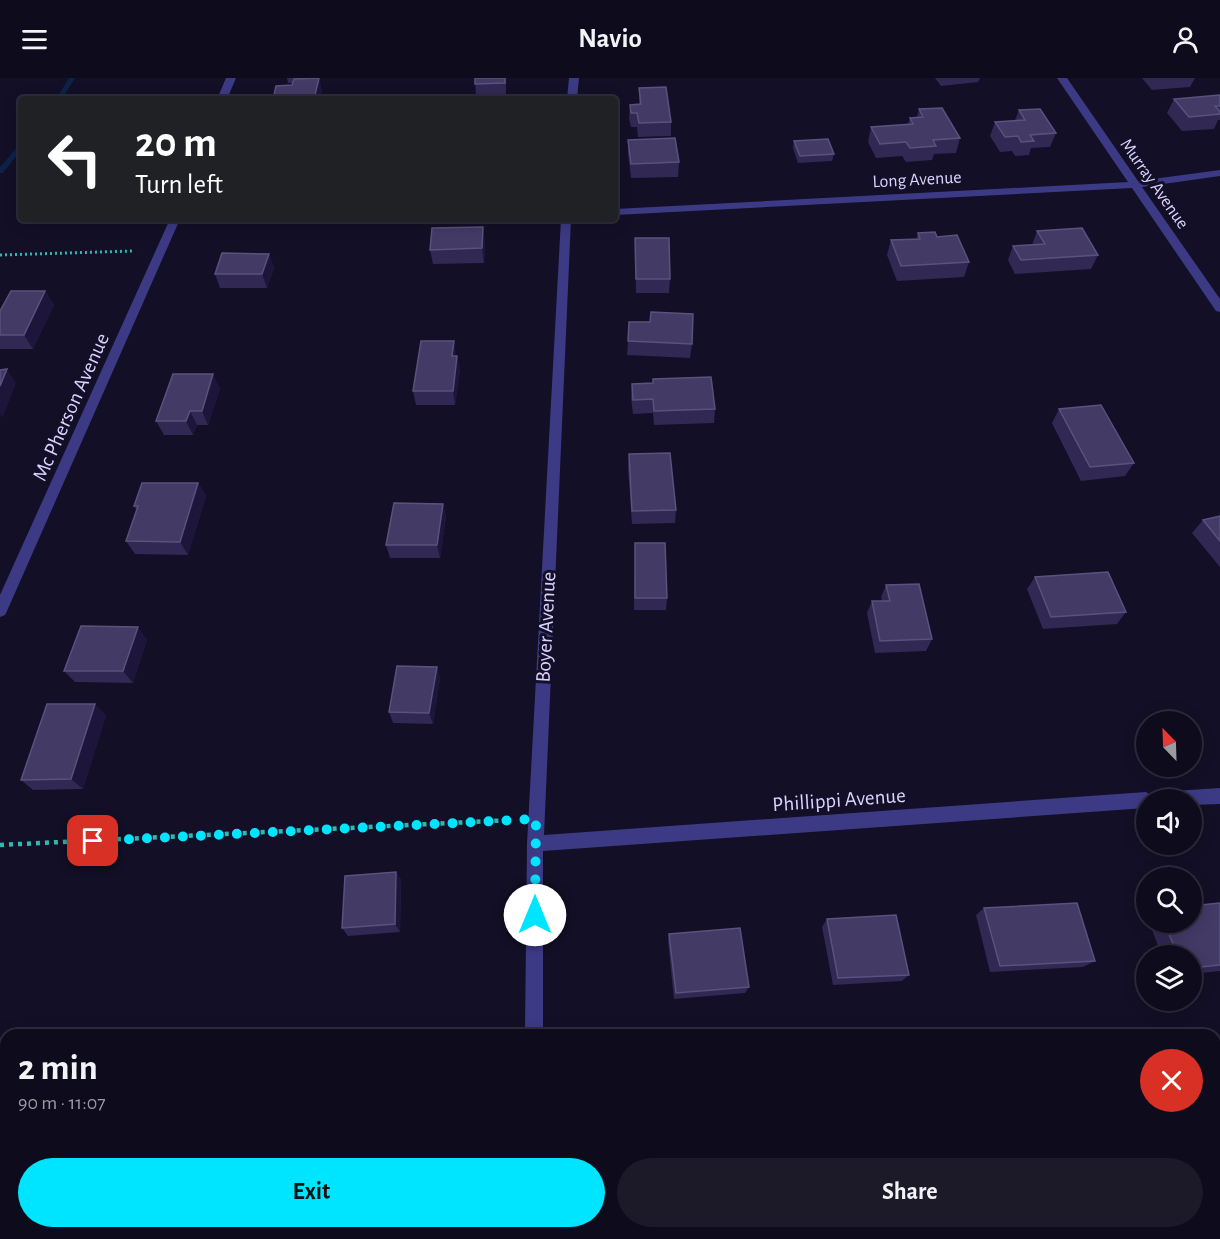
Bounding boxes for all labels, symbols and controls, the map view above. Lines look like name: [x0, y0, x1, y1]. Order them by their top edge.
icon: menu: [18, 23, 51, 56]
icon: person: [1169, 23, 1202, 56]
text: Navio: [578, 25, 642, 52]
icon: left: [36, 120, 114, 198]
text: 20 m: [135, 122, 217, 164]
street label: Murray Avenue: [1116, 136, 1192, 232]
street label: Long Avenue: [872, 169, 962, 191]
text: Turn left: [135, 171, 223, 198]
street label: Mc Pherson Avenue: [29, 330, 113, 484]
street label: Boyer Avenue: [533, 571, 559, 683]
north arrow: [1136, 711, 1202, 777]
map controls: [1136, 711, 1202, 1011]
street label: Phillippi Avenue: [772, 785, 906, 815]
button: sound: [1136, 789, 1202, 855]
pin: [67, 815, 118, 866]
icon: arrive: [76, 824, 109, 857]
button: search: [1136, 867, 1202, 933]
position arrow: [503, 883, 567, 947]
button: layers: [1136, 945, 1202, 1011]
button: close: [1140, 1049, 1203, 1112]
text: 2 min: [18, 1050, 98, 1086]
text: 90 m · 11:07: [18, 1093, 106, 1113]
button: Exit: [18, 1158, 605, 1227]
button: Share: [617, 1158, 1203, 1227]

